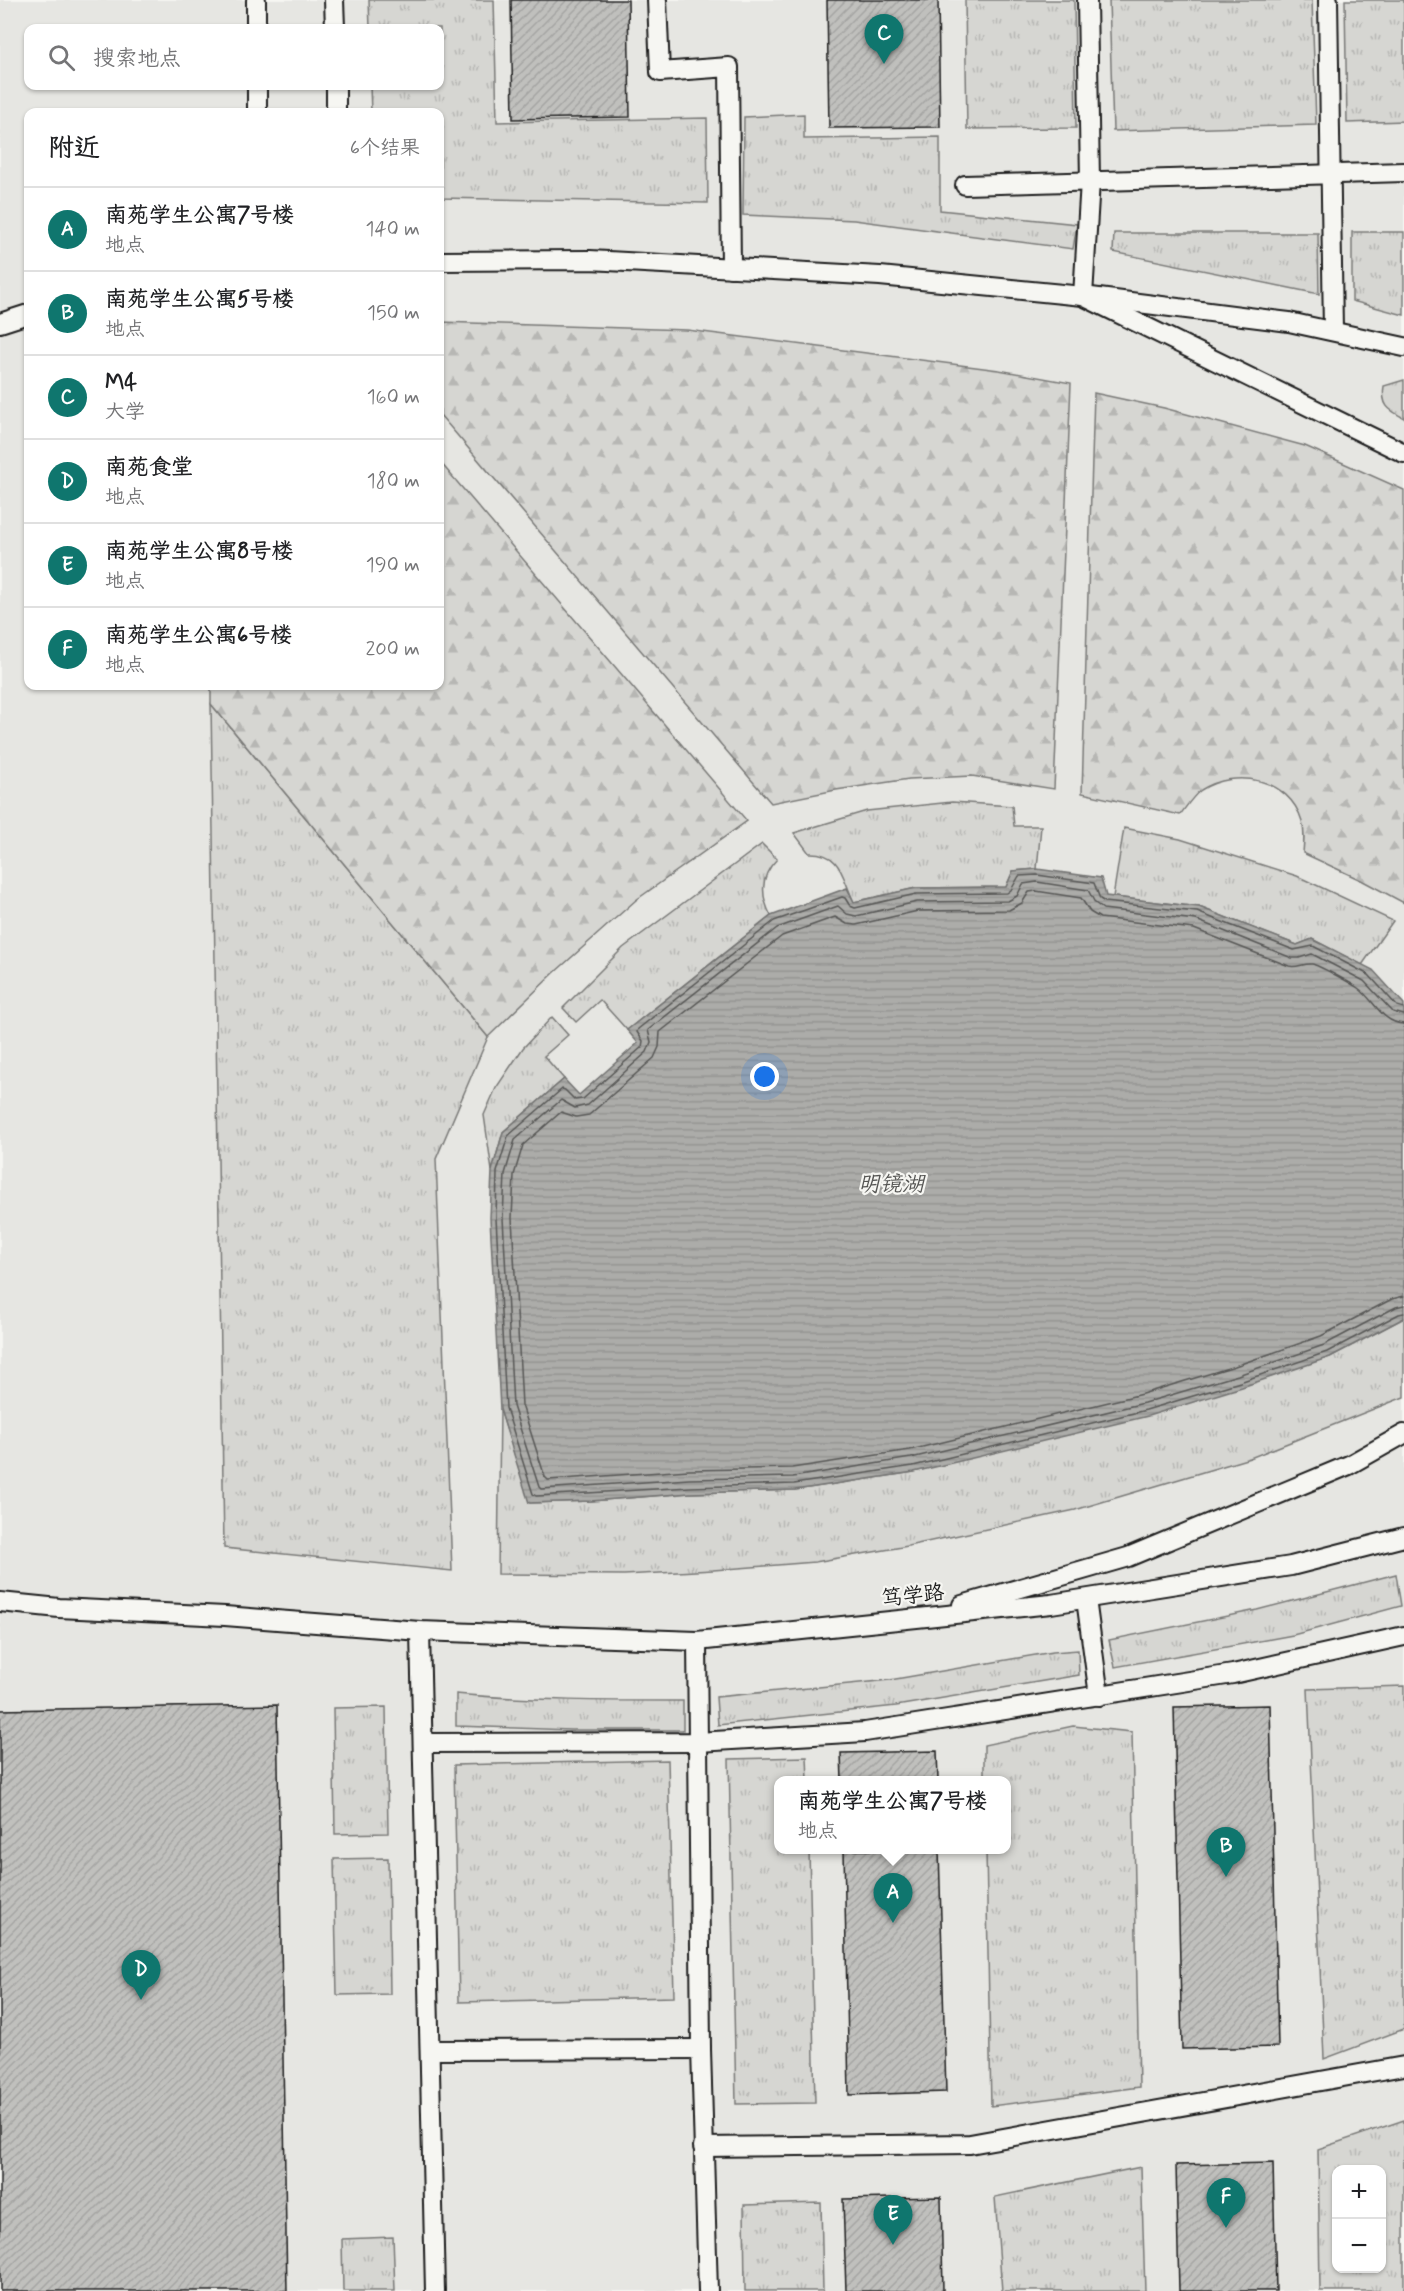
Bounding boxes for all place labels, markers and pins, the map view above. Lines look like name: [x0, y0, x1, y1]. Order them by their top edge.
pin: C: [864, 14, 904, 64]
pin: B: [1206, 1828, 1246, 1877]
pin: A: [874, 1874, 912, 1923]
pin: D: [122, 1950, 160, 2000]
pin: F: [1206, 2178, 1246, 2228]
pin: E: [874, 2196, 912, 2245]

